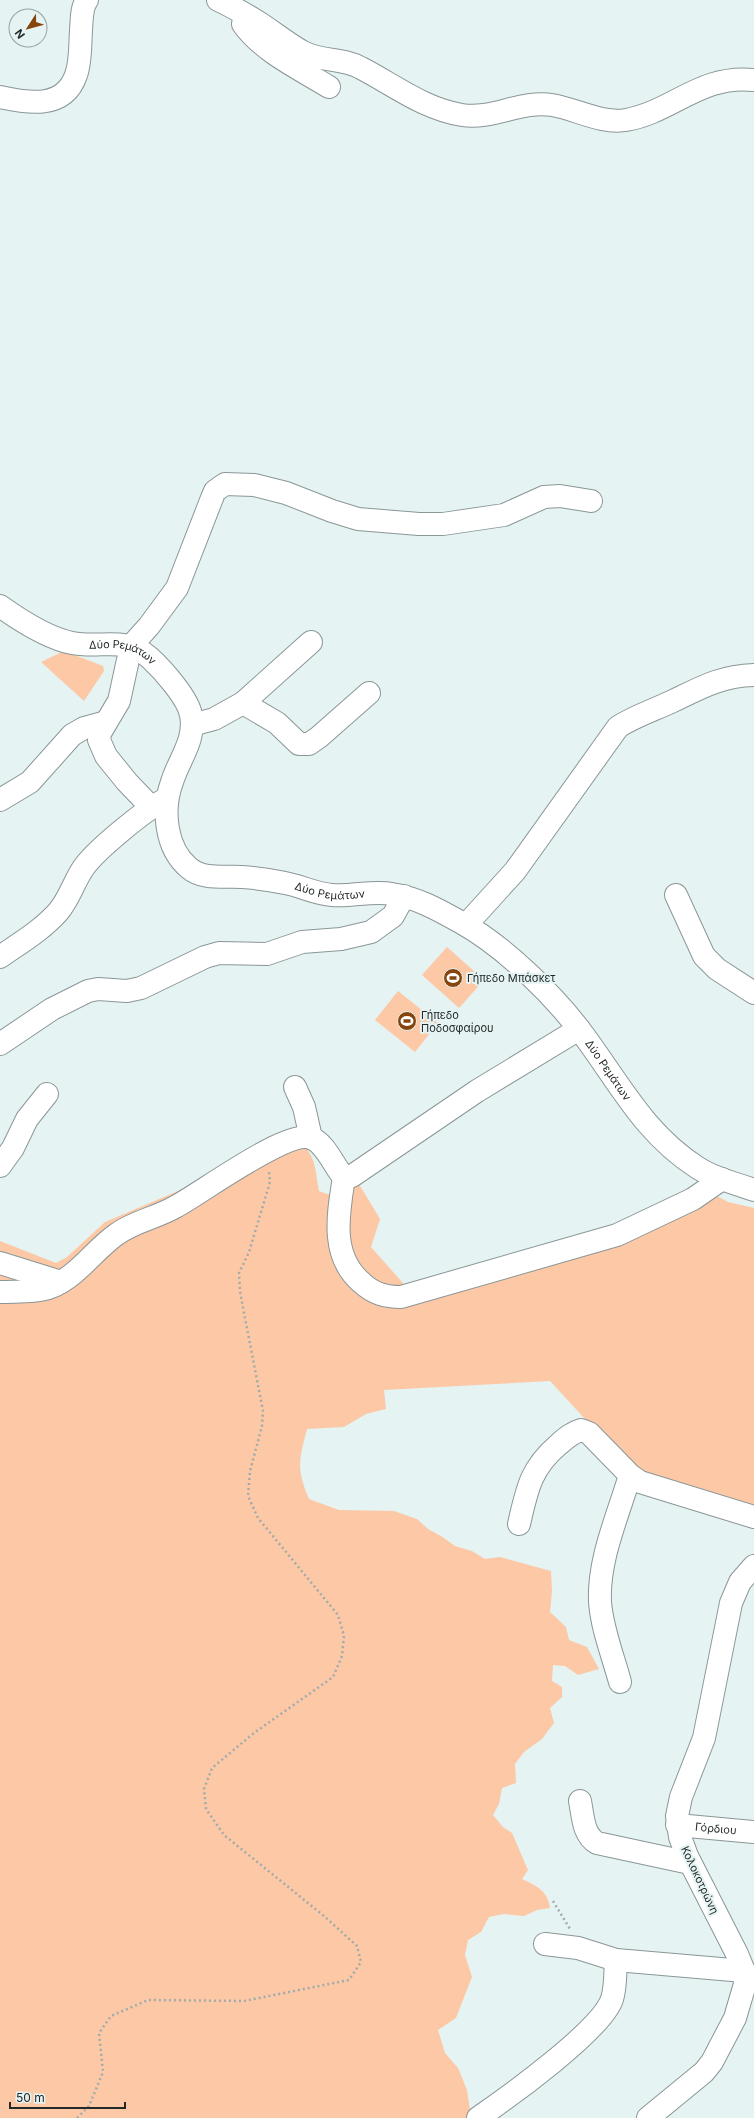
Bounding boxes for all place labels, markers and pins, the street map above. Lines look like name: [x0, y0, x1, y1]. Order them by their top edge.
sports icon: Γήπεδο Μπάσκετ: [442, 967, 464, 989]
place label: Γήπεδο Μπάσκετ: [467, 971, 556, 985]
place label: Γήπεδο Ποδοσφαίρου: [421, 1008, 494, 1035]
sports icon: Γήπεδο Ποδοσφαίρου: [396, 1010, 418, 1032]

